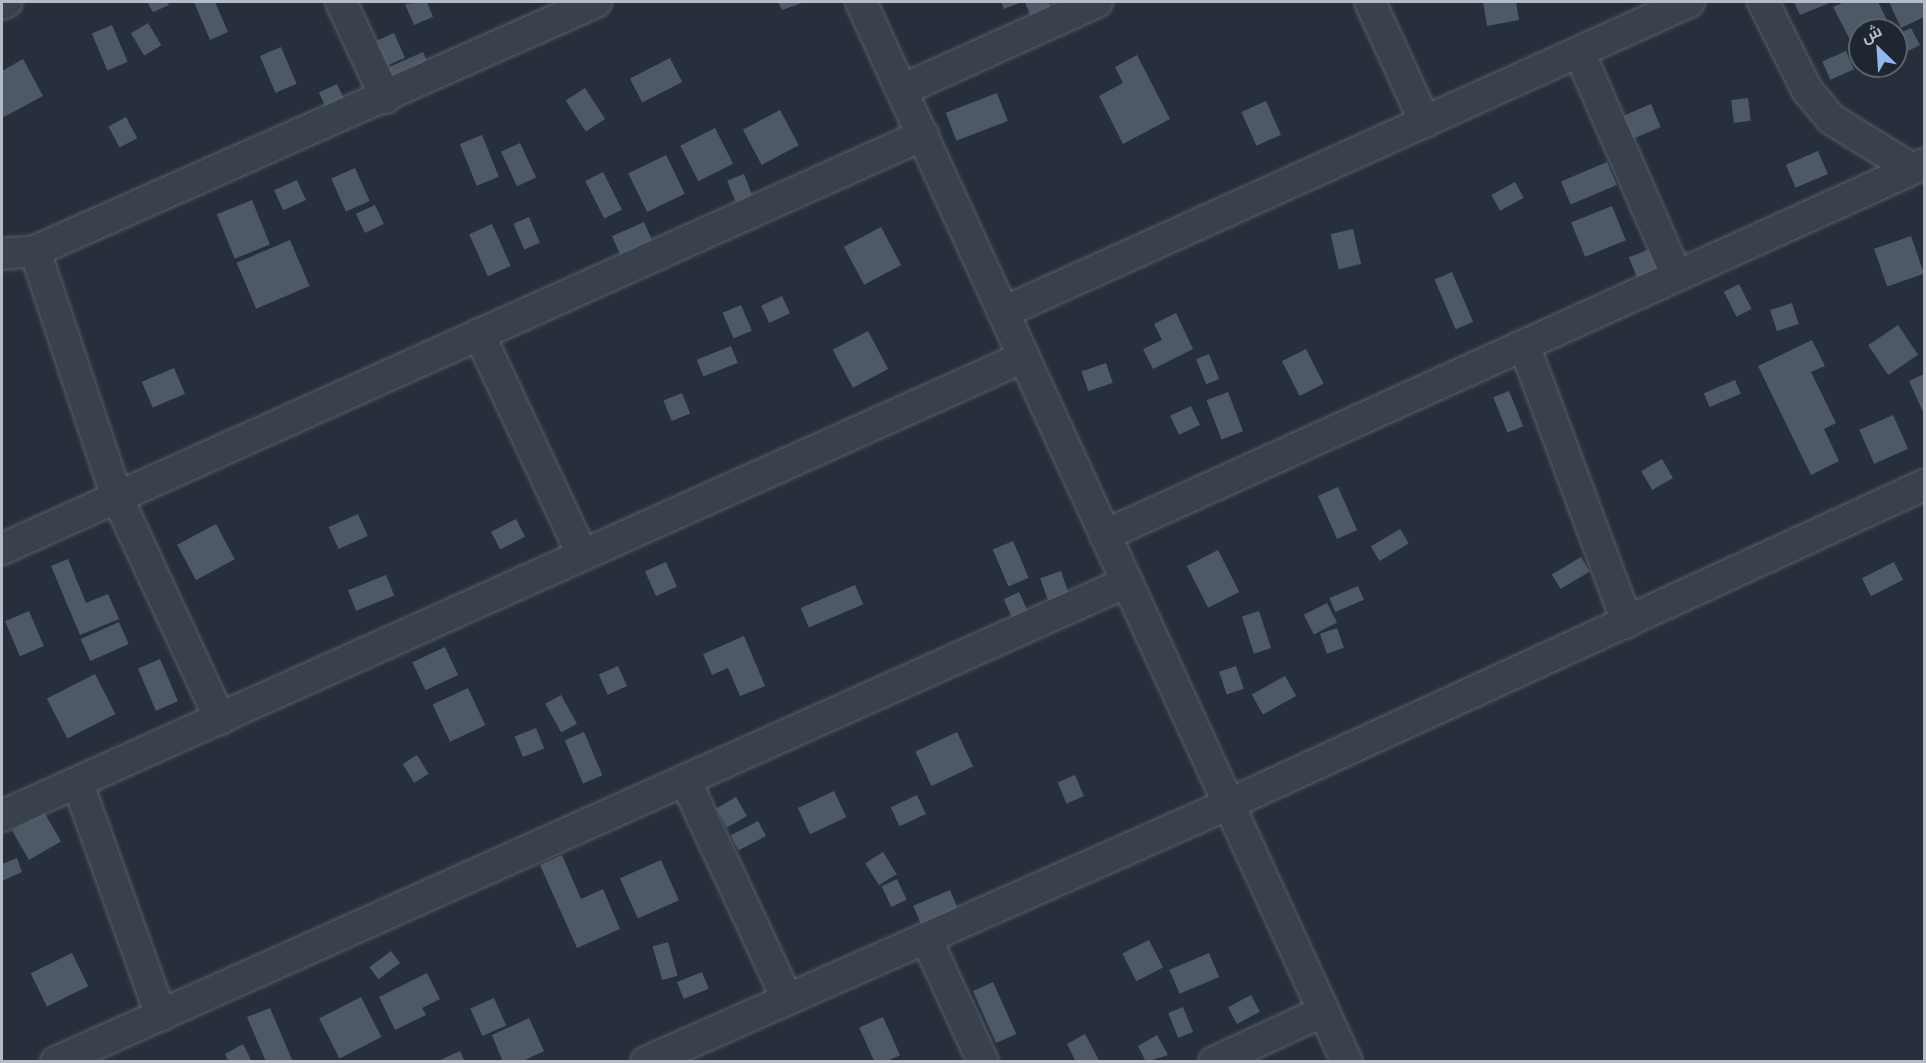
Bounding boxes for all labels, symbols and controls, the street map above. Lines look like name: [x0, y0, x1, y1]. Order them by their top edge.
north arrow: [1848, 18, 1908, 78]
text: ش: [1858, 21, 1884, 46]

